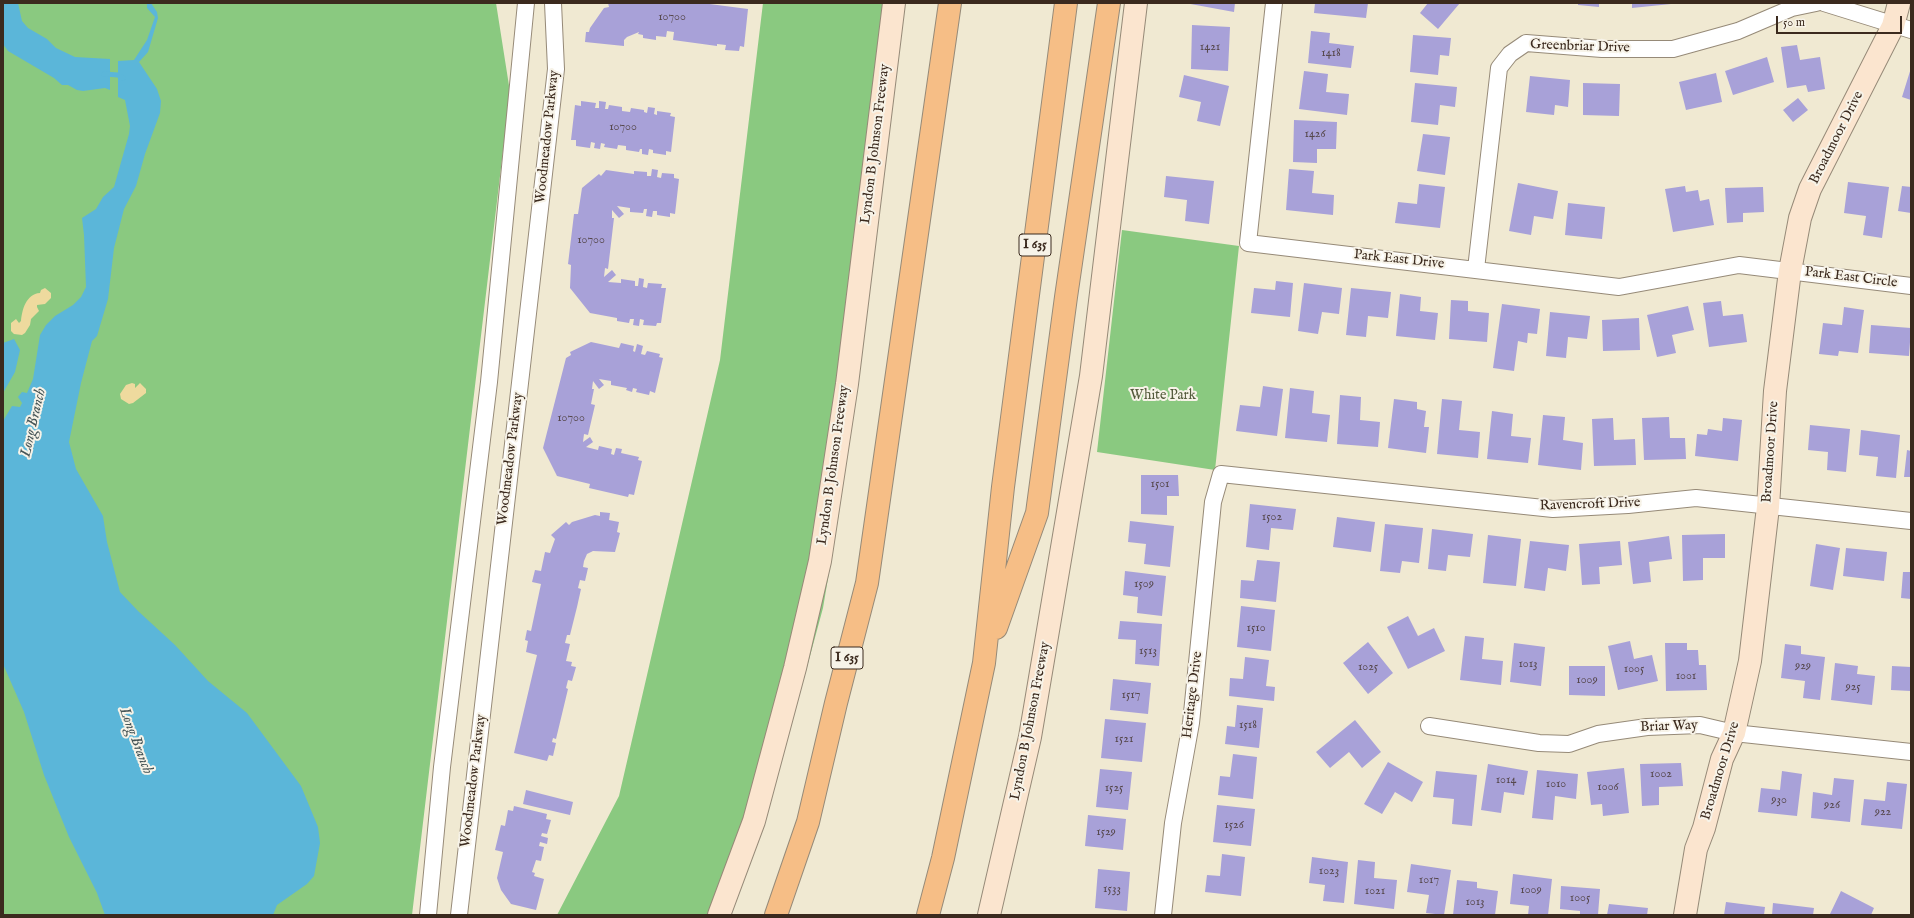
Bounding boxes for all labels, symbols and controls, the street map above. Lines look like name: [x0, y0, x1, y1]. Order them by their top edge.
scale bar: [1778, 8, 1904, 34]
house number: 10700: [658, 11, 686, 25]
text: 50 m: [1783, 15, 1805, 30]
street label: Greenbriar Drive: [1530, 37, 1630, 57]
house number: 1421: [1200, 41, 1220, 55]
house number: 1418: [1321, 47, 1341, 61]
street label: Lyndon B Johnson Freeway: [858, 63, 894, 225]
street label: Woodmeadow Parkway: [533, 69, 563, 205]
street label: Broadmoor Drive: [1806, 89, 1868, 187]
house number: 10700: [609, 121, 637, 135]
house number: 1426: [1304, 128, 1326, 142]
house number: 10700: [577, 234, 605, 248]
road number: I 635: [1019, 234, 1051, 256]
street label: Park East Drive: [1353, 247, 1445, 273]
street label: Park East Circle: [1804, 264, 1898, 292]
street label: Lyndon B Johnson Freeway: [814, 384, 854, 546]
water label: Long Branch: [17, 387, 51, 459]
park label: White Park: [1130, 388, 1196, 404]
street label: Woodmeadow Parkway: [494, 391, 528, 527]
street label: Broadmoor Drive: [1759, 400, 1783, 504]
house number: 10700: [557, 412, 585, 426]
house number: 1501: [1150, 478, 1170, 492]
street label: Ravencroft Drive: [1539, 495, 1641, 515]
house number: 1502: [1262, 511, 1282, 525]
house number: 1509: [1134, 578, 1154, 592]
house number: 1510: [1246, 622, 1266, 636]
street label: Lyndon B Johnson Freeway: [1007, 640, 1055, 802]
house number: 1513: [1139, 645, 1157, 659]
road number: I 635: [831, 647, 863, 669]
street label: Heritage Drive: [1179, 650, 1207, 740]
house number: 1013: [1518, 658, 1538, 672]
house number: 929: [1795, 660, 1811, 674]
house number: 1025: [1358, 661, 1378, 675]
house number: 1005: [1624, 663, 1644, 677]
house number: 1001: [1676, 670, 1696, 684]
house number: 1009: [1576, 674, 1598, 688]
house number: 925: [1845, 681, 1861, 695]
house number: 1517: [1122, 689, 1140, 703]
water label: Long Branch: [114, 705, 156, 777]
street label: Woodmeadow Parkway: [457, 713, 491, 849]
street label: Briar Way: [1640, 718, 1698, 736]
house number: 1518: [1239, 719, 1257, 733]
street label: Broadmoor Drive: [1698, 720, 1744, 822]
house number: 1521: [1115, 733, 1133, 747]
house number: 1002: [1650, 768, 1672, 782]
house number: 1014: [1496, 774, 1516, 788]
house number: 1010: [1546, 778, 1566, 792]
house number: 1006: [1597, 781, 1619, 795]
house number: 1525: [1105, 782, 1123, 796]
house number: 930: [1771, 794, 1787, 808]
house number: 926: [1824, 799, 1840, 813]
house number: 922: [1875, 806, 1891, 820]
house number: 1526: [1224, 819, 1244, 833]
house number: 1529: [1096, 826, 1116, 840]
house number: 1023: [1319, 865, 1339, 879]
house number: 1017: [1419, 874, 1439, 888]
house number: 1533: [1103, 883, 1121, 897]
house number: 1009: [1520, 884, 1542, 898]
house number: 1021: [1365, 885, 1385, 899]
house number: 1005: [1570, 892, 1590, 906]
house number: 1013: [1465, 896, 1485, 910]

